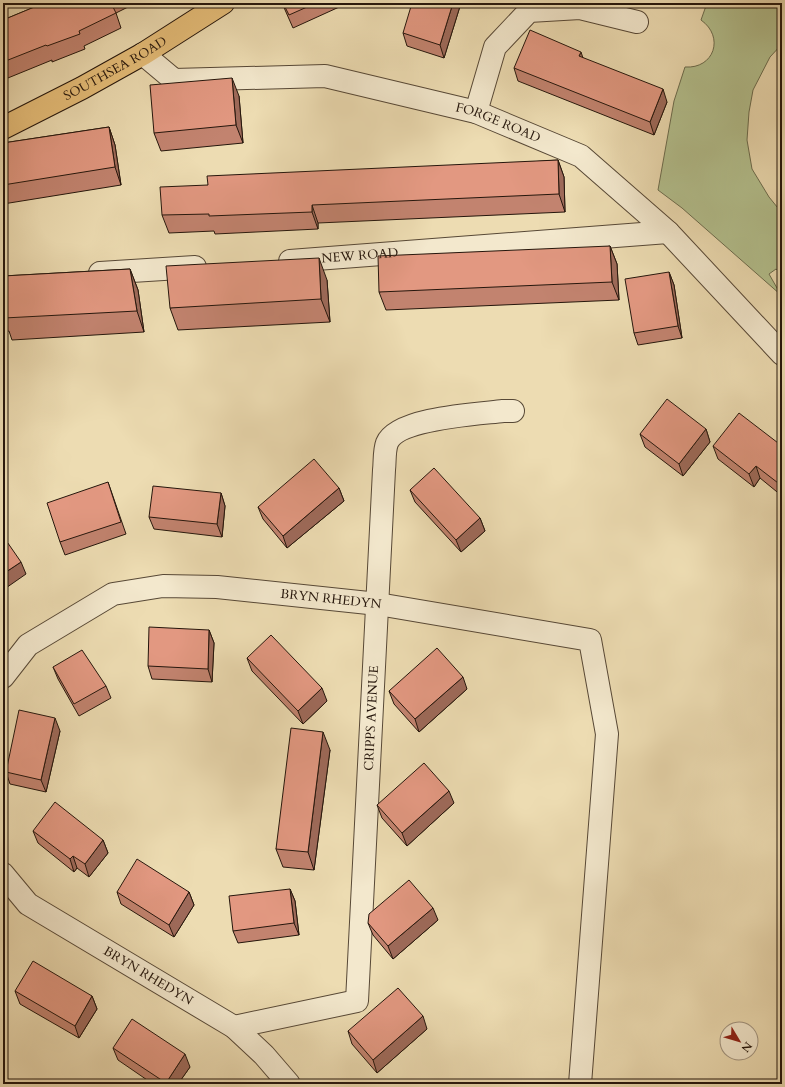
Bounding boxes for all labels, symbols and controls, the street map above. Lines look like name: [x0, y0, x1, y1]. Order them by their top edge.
street label: SOUTHSEA ROAD: [60, 32, 170, 105]
street label: FORGE ROAD: [454, 98, 543, 147]
street label: NEW ROAD: [321, 244, 399, 268]
street label: BRYN RHEDYN: [280, 585, 382, 613]
street label: CRIPPS AVENUE: [360, 665, 383, 771]
street label: BRYN RHEDYN: [100, 942, 196, 1009]
north arrow: [719, 1021, 759, 1061]
text: N: [737, 1038, 755, 1056]

